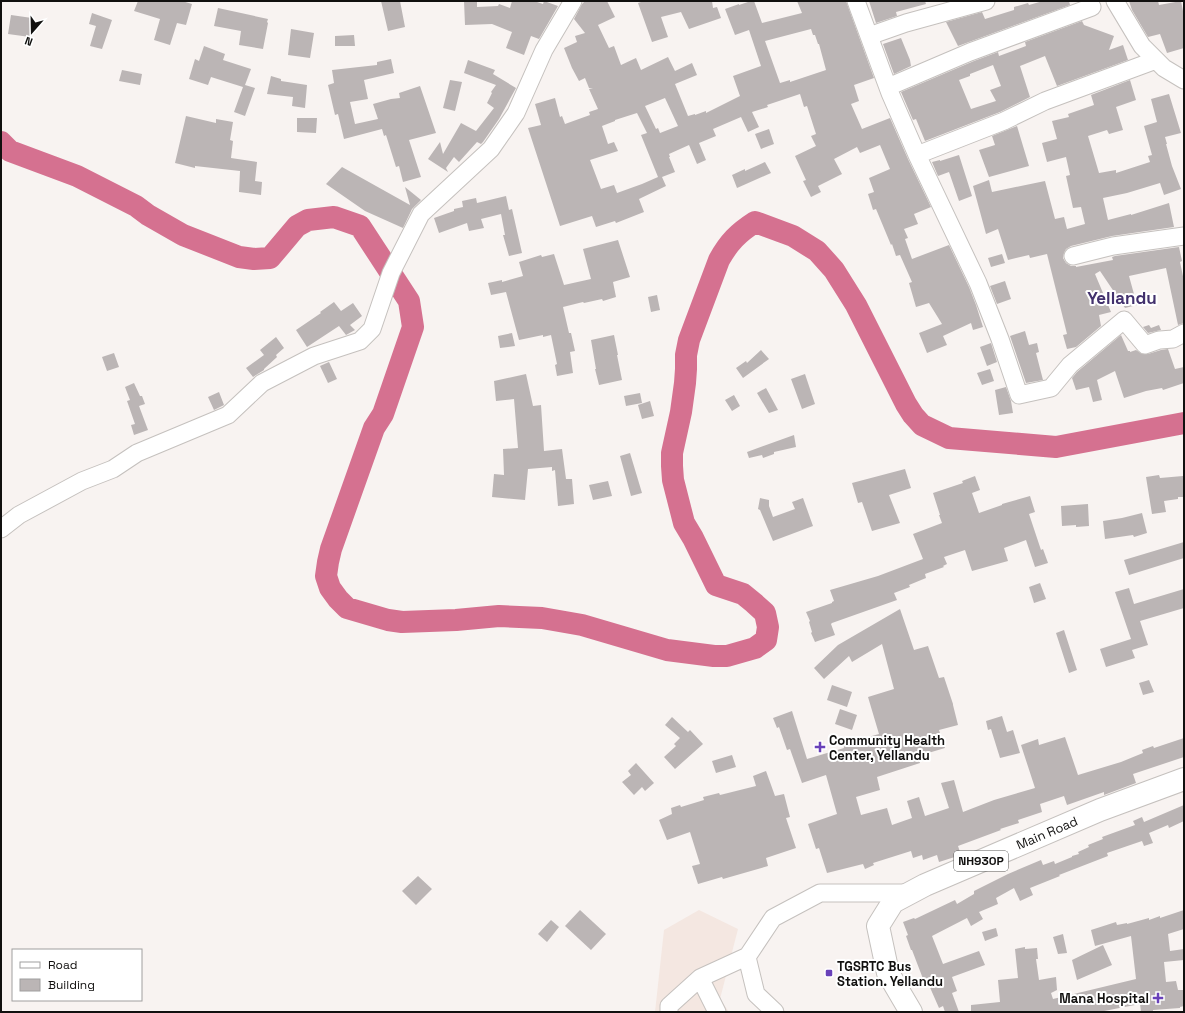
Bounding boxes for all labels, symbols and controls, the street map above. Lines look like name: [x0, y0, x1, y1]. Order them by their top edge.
north arrow: [12, 12, 52, 52]
text: N: [23, 34, 34, 49]
district label: Yellandu: [1087, 287, 1157, 309]
place label: Community Health Center, Yellandu: [829, 732, 945, 764]
marker: Community Health Center, Yellandu: [814, 741, 826, 753]
street label: Main Road: [1014, 812, 1080, 854]
road number: NH930P: [954, 851, 1008, 871]
legend: [12, 949, 142, 1001]
text: Road: [48, 957, 77, 973]
place label: TGSRTC Bus Station. Yellandu: [837, 958, 943, 990]
marker: TGSRTC Bus Station. Yellandu: [824, 968, 834, 978]
text: Building: [48, 977, 95, 993]
place label: Mana Hospital: [1059, 990, 1149, 1007]
marker: Mana Hospital: [1152, 992, 1164, 1004]

